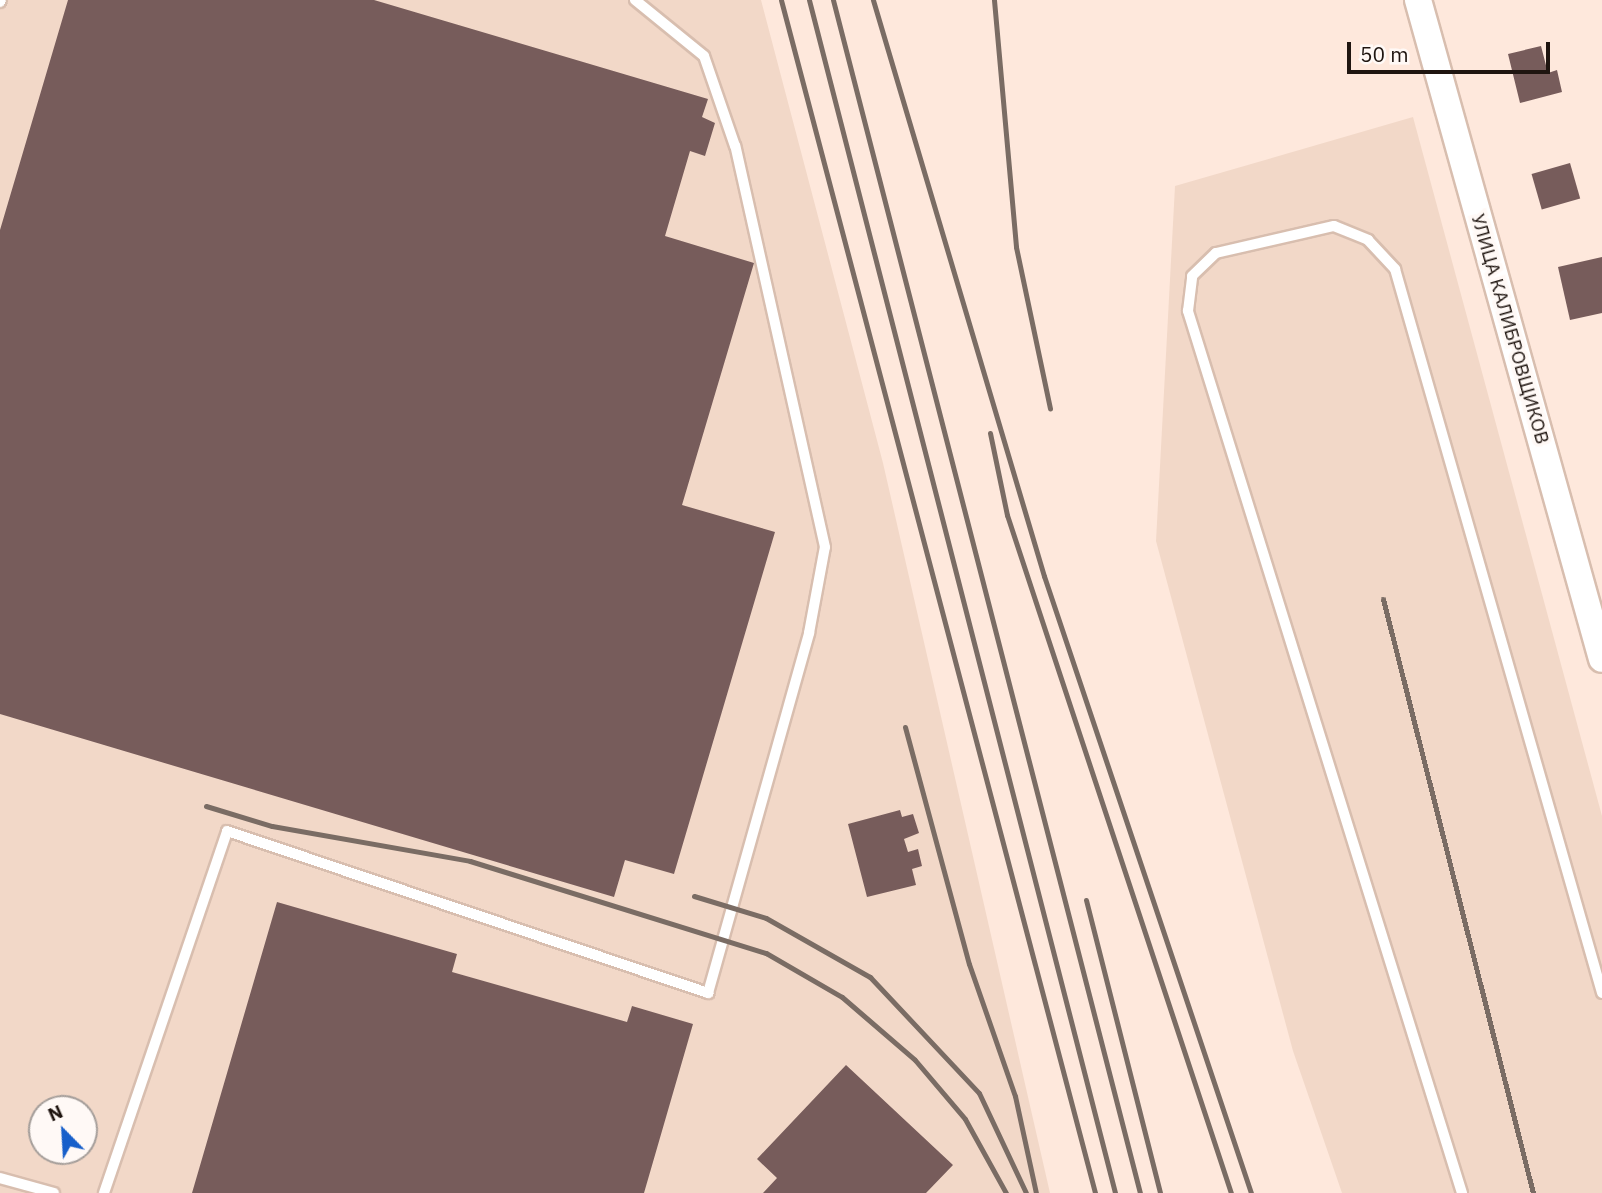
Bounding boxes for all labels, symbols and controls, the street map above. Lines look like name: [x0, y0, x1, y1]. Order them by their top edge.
scale bar: [1350, 28, 1553, 72]
text: 50 m: [1360, 40, 1409, 68]
street label: УЛИЦА КАЛИБРОВЩИКОВ: [1466, 211, 1554, 447]
north arrow: [28, 1095, 98, 1165]
text: N: [44, 1099, 66, 1126]

